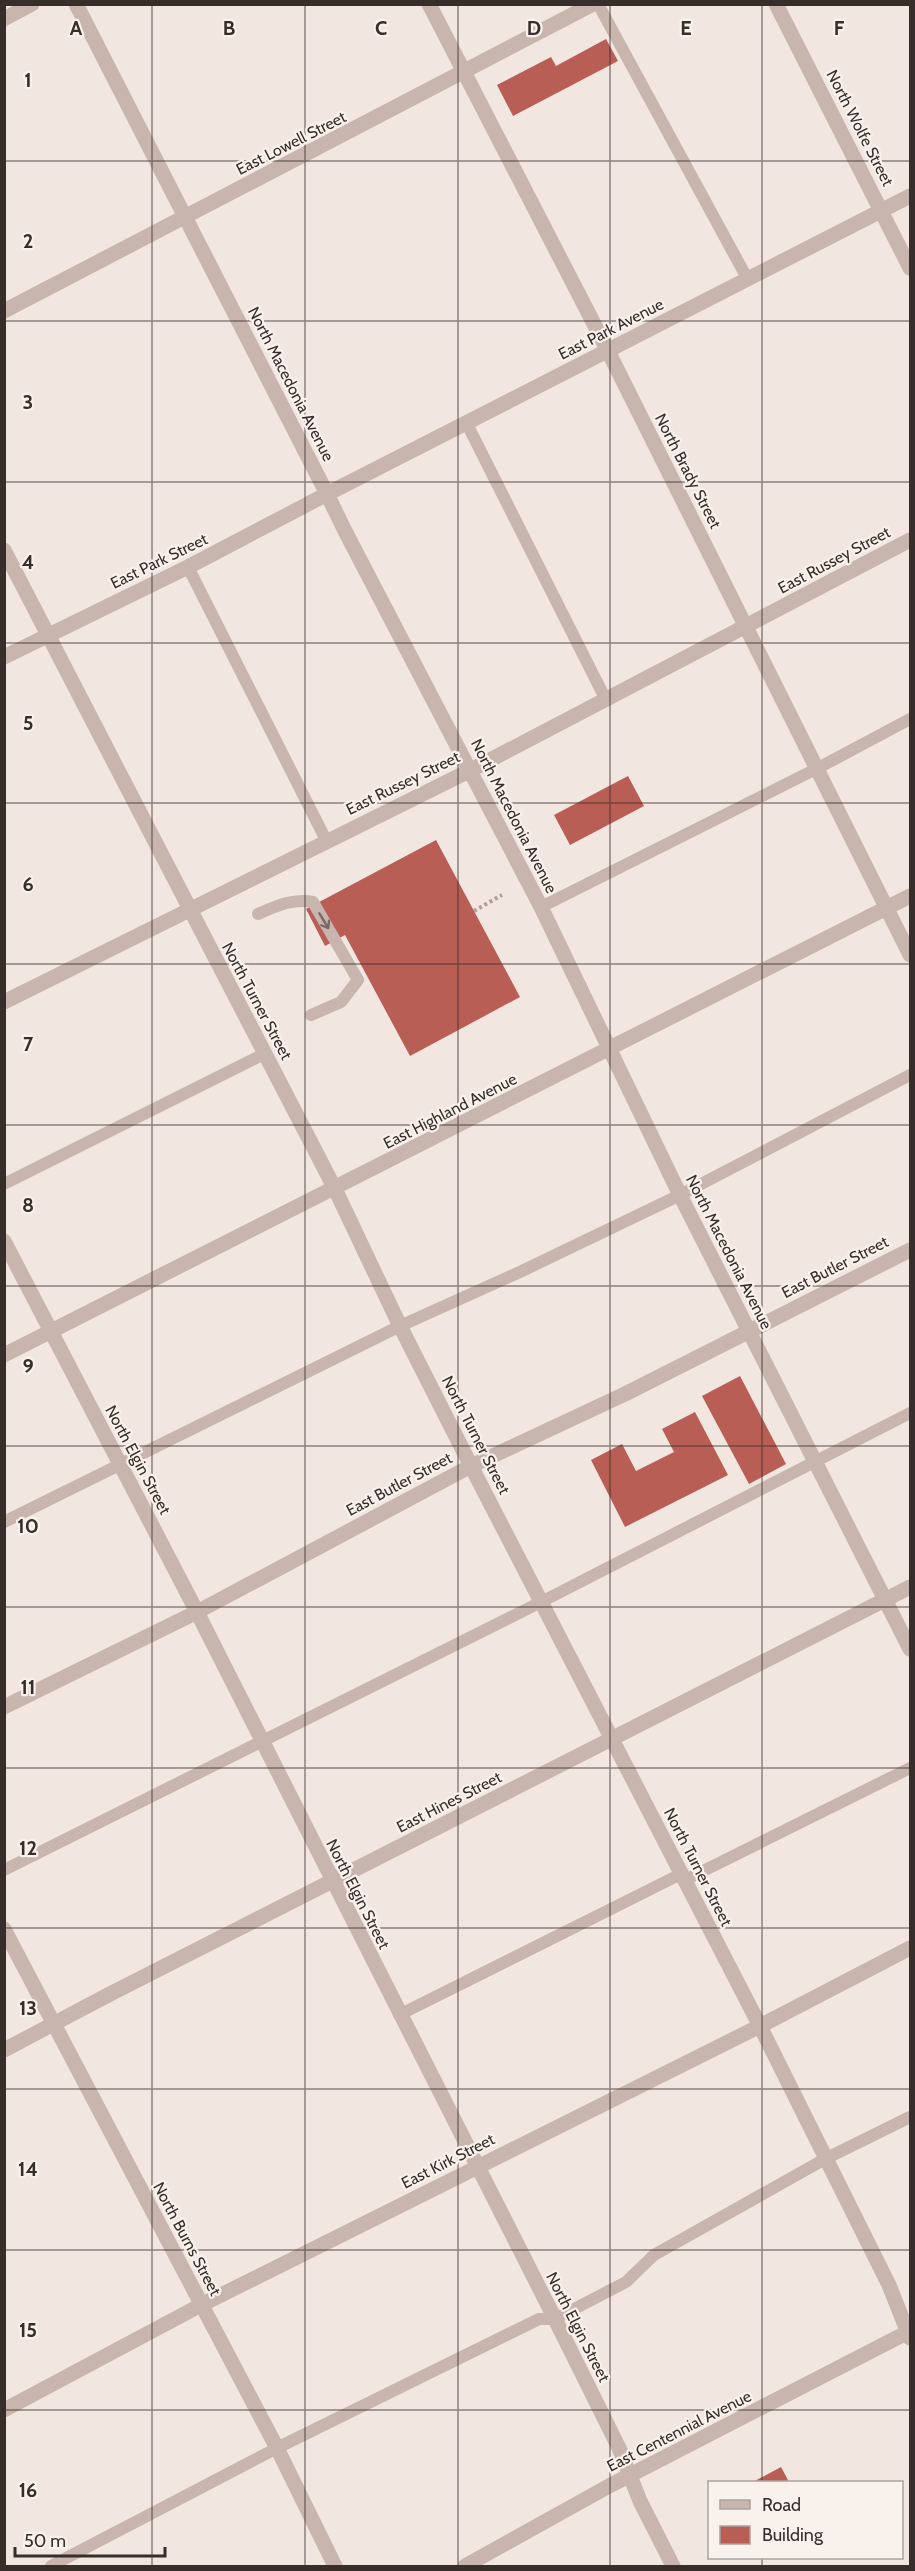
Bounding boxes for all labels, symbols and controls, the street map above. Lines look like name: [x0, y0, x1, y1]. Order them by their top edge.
text: A: [70, 16, 83, 40]
text: B: [223, 16, 235, 40]
text: C: [375, 16, 387, 40]
text: D: [527, 16, 541, 40]
text: E: [680, 16, 692, 40]
text: F: [834, 16, 845, 40]
street label: North Wolfe Street: [823, 67, 898, 190]
text: 1: [24, 68, 32, 92]
street label: East Lowell Street: [233, 107, 350, 179]
text: 2: [23, 229, 33, 253]
street label: East Park Avenue: [555, 294, 667, 364]
street label: North Macedonia Avenue: [244, 304, 338, 464]
text: 3: [23, 390, 33, 414]
street label: North Brady Street: [651, 410, 725, 532]
street label: East Russey Street: [775, 522, 894, 598]
street label: East Park Street: [107, 529, 211, 593]
text: 4: [22, 550, 34, 574]
text: 5: [23, 711, 33, 735]
street label: North Macedonia Avenue: [467, 736, 561, 896]
street label: East Russey Street: [343, 747, 464, 819]
text: 6: [22, 872, 34, 896]
one-way arrow: [319, 912, 331, 929]
street label: North Turner Street: [218, 939, 296, 1063]
text: 7: [23, 1032, 34, 1056]
street label: East Highland Avenue: [380, 1069, 520, 1153]
street label: North Macedonia Avenue: [682, 1172, 776, 1332]
text: 8: [22, 1193, 34, 1217]
street label: East Butler Street: [779, 1232, 892, 1302]
text: 9: [22, 1354, 34, 1378]
street label: North Turner Street: [438, 1373, 514, 1498]
street label: North Elgin Street: [101, 1402, 175, 1518]
street label: East Butler Street: [343, 1448, 456, 1520]
text: 10: [17, 1514, 39, 1538]
text: 11: [21, 1675, 35, 1699]
street label: East Hines Street: [393, 1767, 505, 1837]
street label: North Turner Street: [660, 1805, 736, 1930]
text: 12: [19, 1836, 37, 1860]
street label: North Elgin Street: [322, 1836, 394, 1953]
text: 13: [19, 1996, 37, 2020]
street label: East Kirk Street: [398, 2129, 498, 2193]
text: 14: [18, 2157, 38, 2181]
street label: North Burns Street: [149, 2179, 225, 2300]
street label: North Elgin Street: [542, 2269, 614, 2386]
text: 15: [19, 2318, 37, 2342]
street label: East Centennial Avenue: [604, 2386, 754, 2476]
text: 16: [19, 2478, 37, 2502]
legend: [708, 2481, 903, 2559]
text: Road: [762, 2494, 801, 2516]
scale bar: [15, 2520, 165, 2558]
text: Building: [762, 2524, 824, 2546]
text: 50 m: [24, 2530, 66, 2552]

